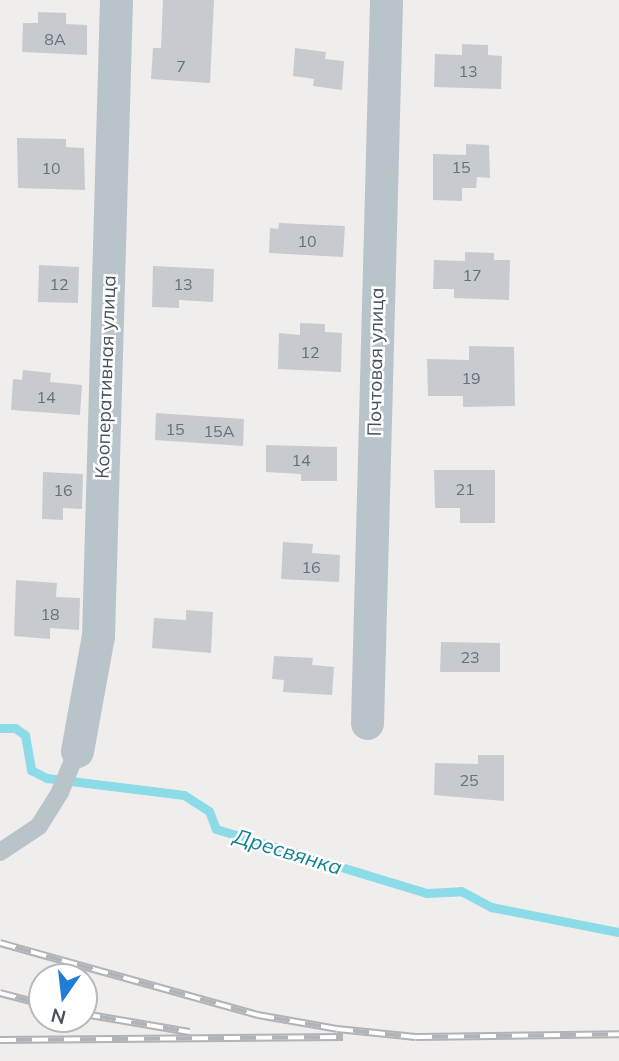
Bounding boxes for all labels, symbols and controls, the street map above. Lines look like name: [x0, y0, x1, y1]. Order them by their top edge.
house number: 8А: [44, 29, 66, 49]
house number: 7: [176, 56, 186, 76]
house number: 13: [458, 61, 478, 81]
house number: 15: [451, 157, 471, 177]
house number: 10: [41, 158, 61, 178]
house number: 10: [297, 231, 317, 251]
house number: 17: [462, 265, 482, 285]
house number: 12: [49, 274, 69, 294]
house number: 13: [173, 274, 193, 294]
street label: Кооперативная улица: [91, 275, 121, 479]
street label: Почтовая улица: [363, 287, 389, 437]
house number: 12: [300, 342, 320, 362]
house number: 19: [461, 368, 481, 388]
house number: 14: [36, 387, 56, 407]
house number: 15: [165, 419, 185, 439]
house number: 15А: [204, 421, 234, 441]
house number: 14: [291, 450, 311, 470]
house number: 21: [455, 479, 475, 499]
house number: 16: [53, 480, 73, 500]
house number: 16: [301, 557, 321, 577]
house number: 18: [40, 604, 60, 624]
house number: 23: [460, 647, 480, 667]
house number: 25: [459, 770, 479, 790]
water label: Дресвянка: [231, 823, 345, 879]
north arrow: [28, 963, 98, 1033]
text: N: [49, 1003, 68, 1030]

